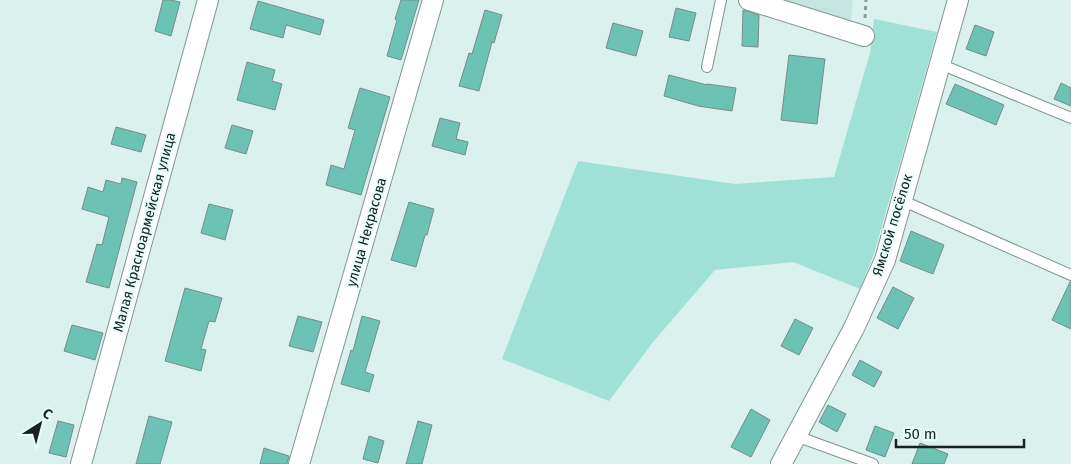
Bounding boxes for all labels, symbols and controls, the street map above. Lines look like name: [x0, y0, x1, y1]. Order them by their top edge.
street label: Малая Красноармейская улица: [110, 131, 179, 334]
street label: Ямской посёлок: [869, 171, 916, 278]
street label: улица Некрасова: [343, 176, 390, 289]
north arrow: [15, 399, 65, 449]
text: С: [39, 405, 56, 423]
scale bar: [896, 416, 1024, 448]
text: 50 m: [904, 425, 937, 443]

